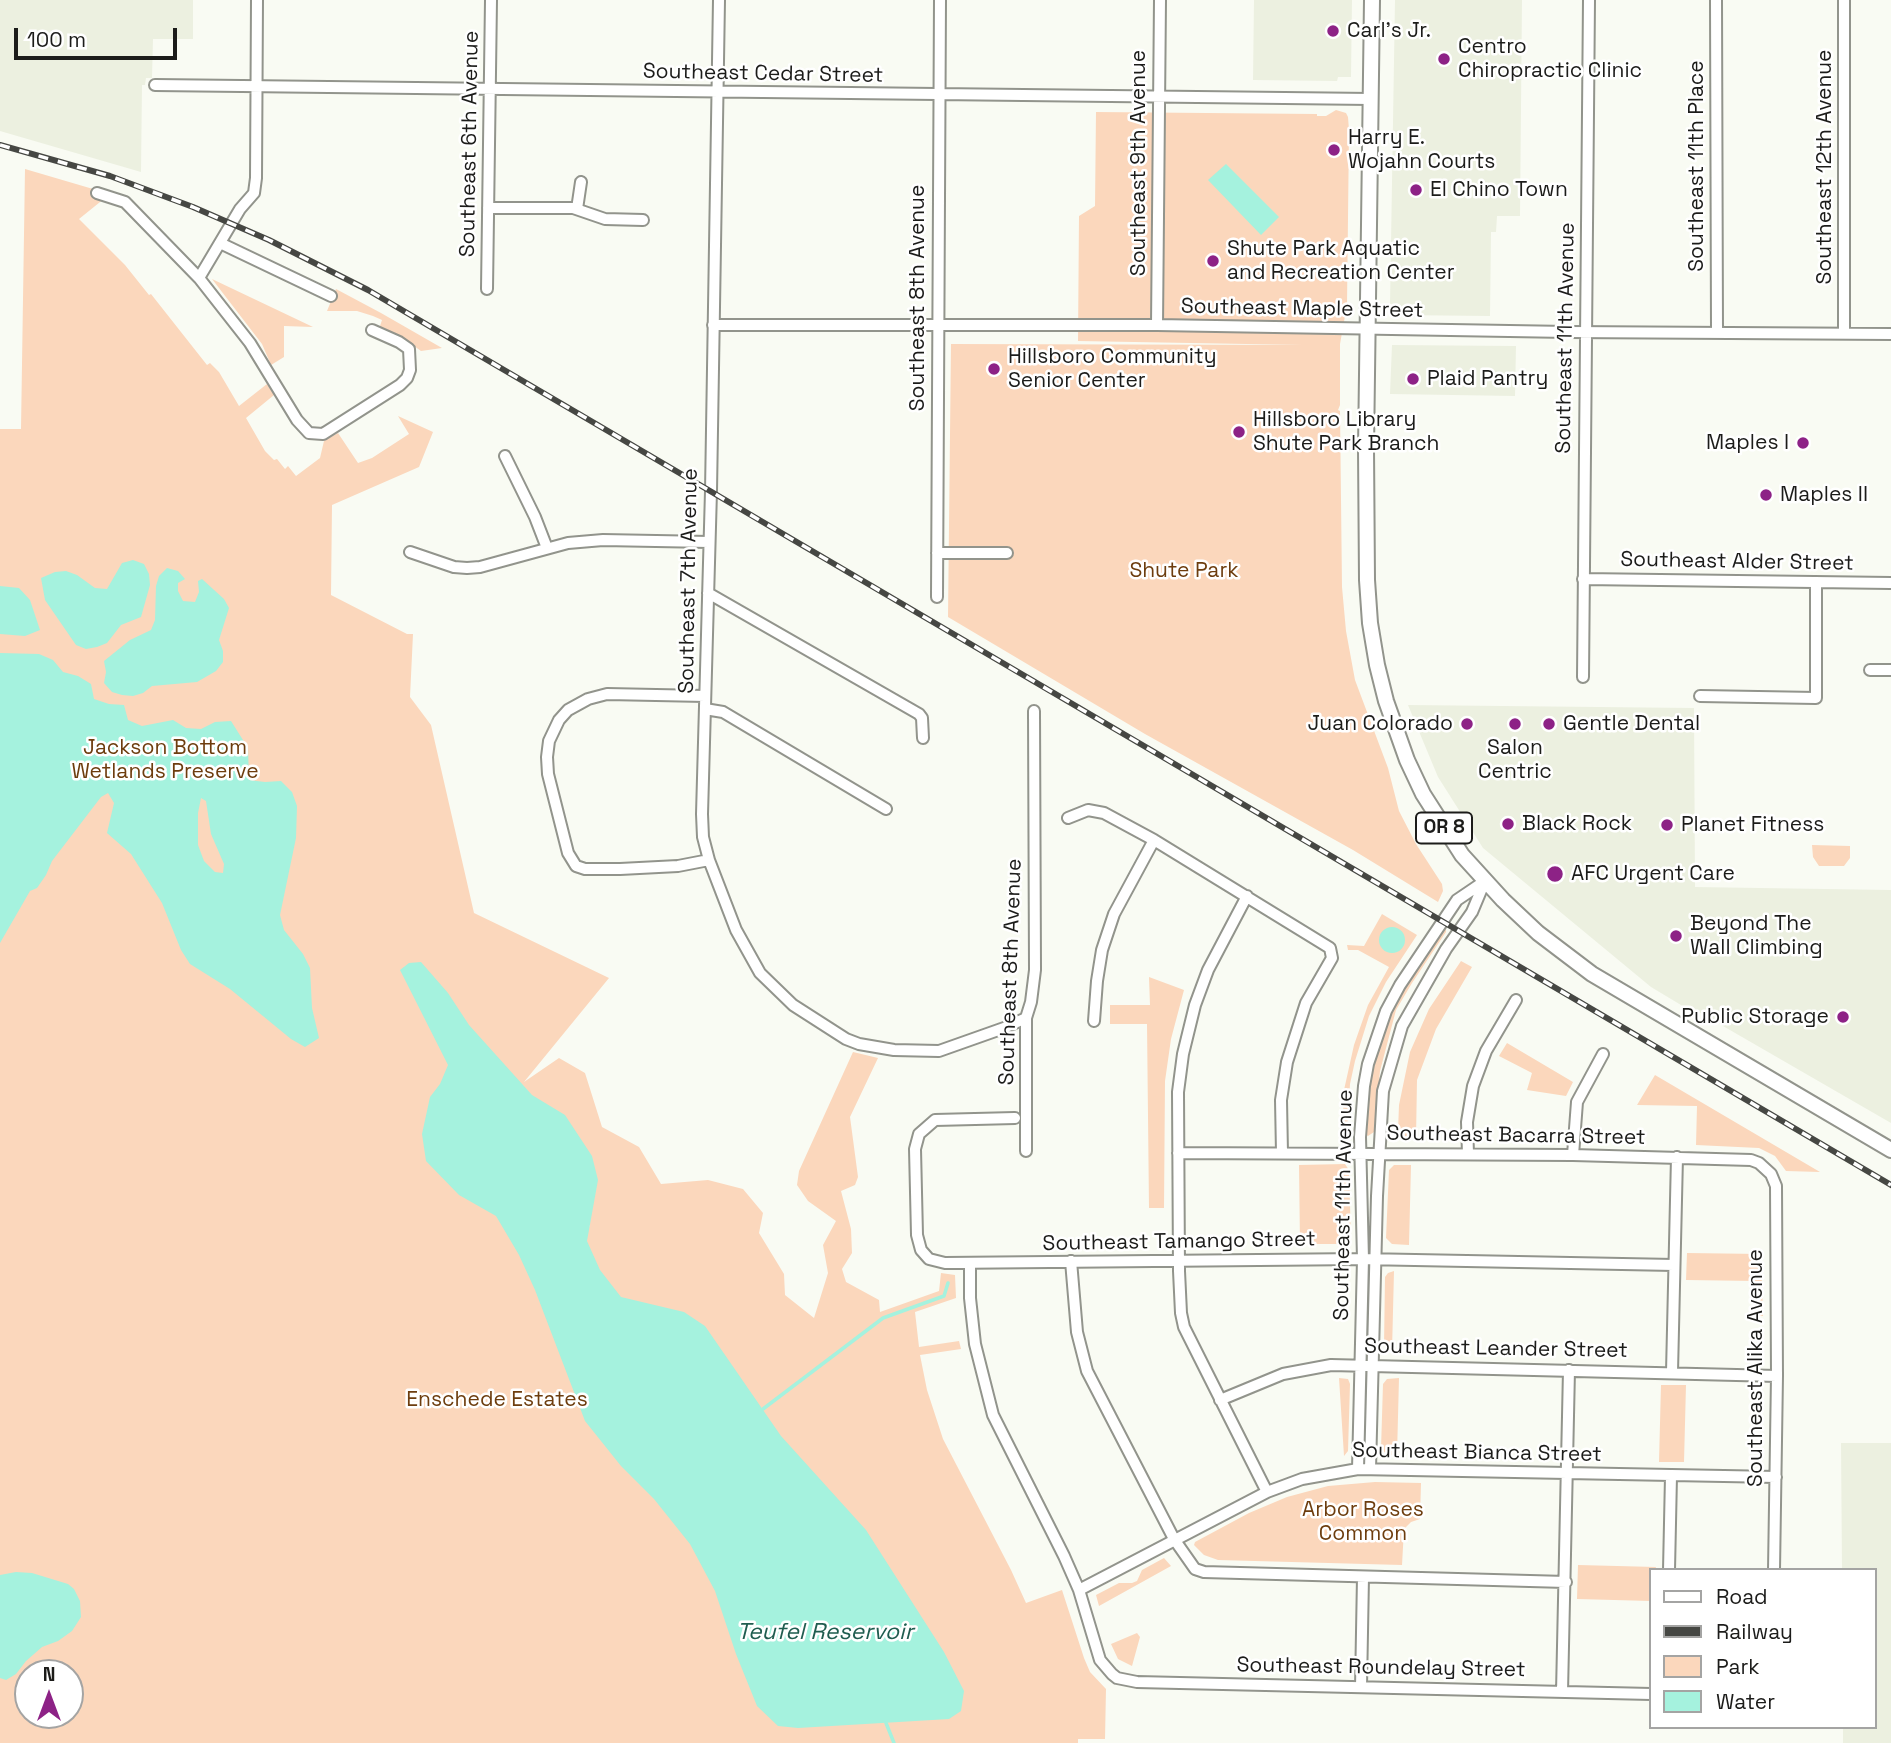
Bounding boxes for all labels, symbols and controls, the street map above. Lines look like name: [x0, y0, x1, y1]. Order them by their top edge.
scale bar: [18, 14, 180, 58]
place label: Carl's Jr.: [1347, 18, 1431, 44]
marker: Carl's Jr.: [1325, 23, 1341, 39]
text: 100 m: [27, 26, 86, 53]
street label: Southeast 6th Avenue: [455, 31, 485, 257]
place label: Centro Chiropractic Clinic: [1458, 34, 1642, 84]
street label: Southeast 12th Avenue: [1812, 49, 1838, 285]
street label: Southeast 9th Avenue: [1126, 50, 1152, 276]
marker: Centro Chiropractic Clinic: [1436, 51, 1452, 67]
street label: Southeast Cedar Street: [643, 59, 883, 89]
street label: Southeast 11th Place: [1684, 60, 1710, 272]
place label: Harry E. Wojahn Courts: [1348, 125, 1495, 175]
marker: Harry E. Wojahn Courts: [1326, 142, 1342, 158]
place label: El Chino Town: [1430, 177, 1568, 203]
marker: El Chino Town: [1408, 182, 1424, 198]
street label: Southeast 8th Avenue: [905, 185, 931, 411]
street label: Southeast 11th Avenue: [1551, 222, 1581, 454]
place label: Shute Park Aquatic and Recreation Center: [1227, 236, 1455, 286]
marker: Shute Park Aquatic and Recreation Center: [1205, 253, 1221, 269]
street label: Southeast Maple Street: [1181, 294, 1423, 324]
place label: Hillsboro Community Senior Center: [1008, 344, 1216, 394]
marker: Hillsboro Community Senior Center: [986, 361, 1002, 377]
place label: Plaid Pantry: [1427, 366, 1548, 392]
marker: Plaid Pantry: [1405, 371, 1421, 387]
place label: Hillsboro Library Shute Park Branch: [1253, 407, 1439, 457]
marker: Hillsboro Library Shute Park Branch: [1231, 424, 1247, 440]
place label: Maples I: [1706, 430, 1789, 456]
marker: Maples I: [1795, 435, 1811, 451]
street label: Southeast 7th Avenue: [674, 468, 704, 694]
place label: Maples II: [1780, 482, 1868, 508]
marker: Maples II: [1758, 487, 1774, 503]
street label: Southeast Alder Street: [1620, 547, 1854, 577]
park label: Shute Park: [1129, 558, 1239, 584]
place label: Juan Colorado: [1307, 711, 1453, 737]
place label: Gentle Dental: [1563, 711, 1700, 737]
marker: Juan Colorado: [1459, 716, 1475, 732]
marker: Salon Centric: [1507, 716, 1523, 732]
marker: Gentle Dental: [1541, 716, 1557, 732]
park label: Jackson Bottom Wetlands Preserve: [71, 735, 259, 785]
place label: Salon Centric: [1478, 735, 1552, 785]
place label: Black Rock: [1522, 811, 1632, 837]
place label: Planet Fitness: [1681, 812, 1824, 838]
road number: OR 8: [1416, 813, 1472, 844]
marker: Black Rock: [1500, 816, 1516, 832]
marker: Planet Fitness: [1659, 817, 1675, 833]
street label: Southeast 8th Avenue: [994, 858, 1028, 1086]
place label: AFC Urgent Care: [1571, 861, 1735, 887]
marker: AFC Urgent Care: [1545, 864, 1565, 884]
place label: Beyond The Wall Climbing: [1690, 911, 1823, 961]
marker: Beyond The Wall Climbing: [1668, 928, 1684, 944]
place label: Public Storage: [1681, 1004, 1829, 1030]
marker: Public Storage: [1835, 1009, 1851, 1025]
street label: Southeast 11th Avenue: [1329, 1089, 1359, 1321]
street label: Southeast Bacarra Street: [1386, 1121, 1646, 1151]
street label: Southeast Tamango Street: [1042, 1227, 1316, 1257]
street label: Southeast Alika Avenue: [1743, 1249, 1769, 1487]
street label: Southeast Leander Street: [1364, 1334, 1628, 1364]
park label: Enschede Estates: [406, 1387, 588, 1413]
street label: Southeast Bianca Street: [1352, 1438, 1602, 1468]
park label: Arbor Roses Common: [1302, 1497, 1424, 1547]
legend: [1650, 1568, 1877, 1729]
text: Road: [1716, 1583, 1768, 1610]
text: Railway: [1716, 1618, 1793, 1645]
water label: Teufel Reservoir: [737, 1619, 913, 1647]
street label: Southeast Roundelay Street: [1236, 1653, 1526, 1683]
text: Park: [1716, 1653, 1760, 1680]
north arrow: [14, 1659, 84, 1729]
text: N: [43, 1662, 55, 1687]
text: Water: [1716, 1688, 1775, 1715]

